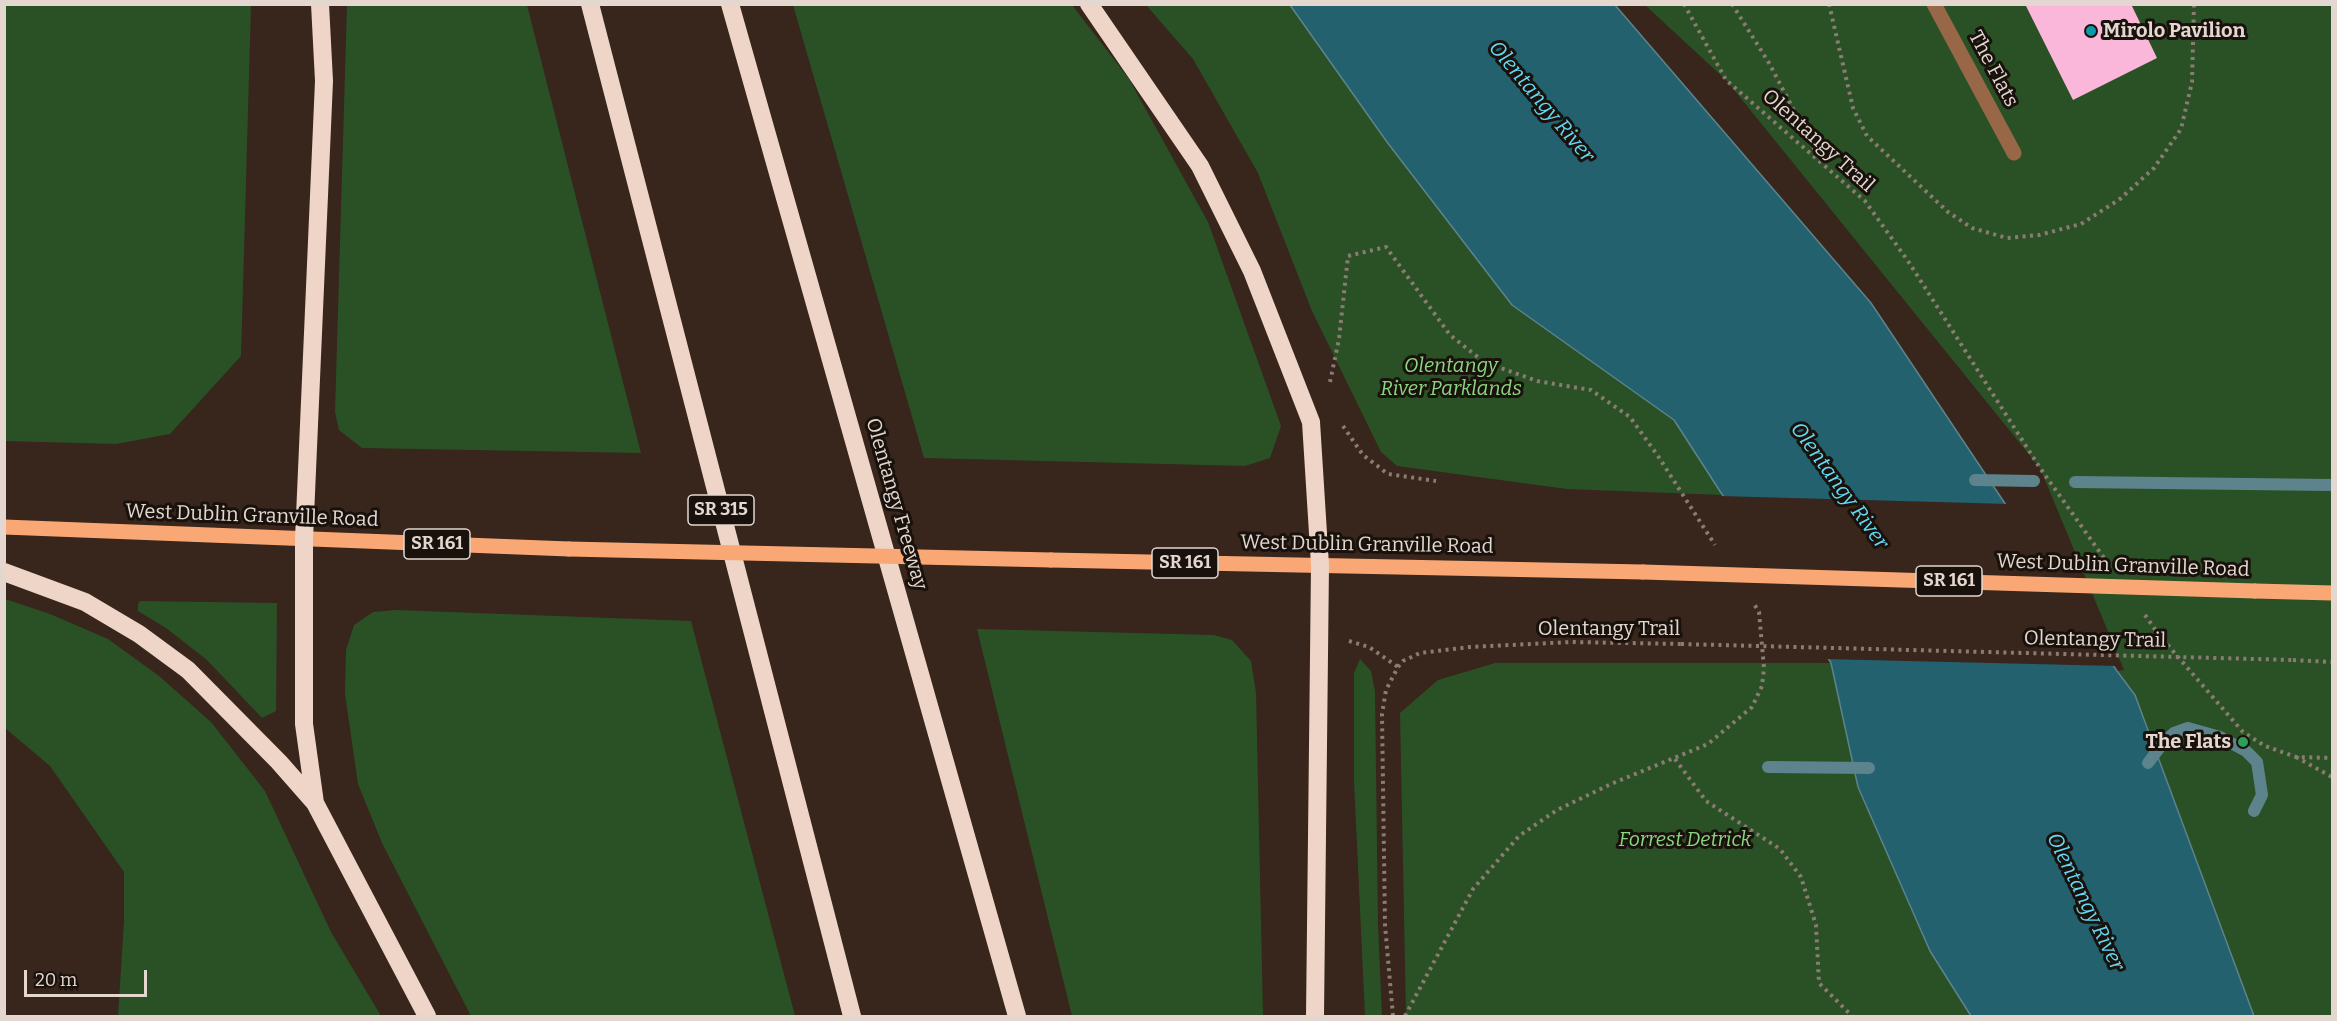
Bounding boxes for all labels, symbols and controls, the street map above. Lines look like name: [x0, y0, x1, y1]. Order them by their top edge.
place label: Mirolo Pavilion: [2103, 19, 2245, 43]
marker: Mirolo Pavilion: [2084, 24, 2098, 38]
street label: The Flats: [1963, 27, 2023, 111]
water label: Olentangy River: [1483, 36, 1599, 168]
street label: Olentangy Trail: [1757, 84, 1879, 198]
park label: Olentangy River Parklands: [1380, 354, 1522, 401]
street label: Olentangy Freeway: [860, 415, 932, 593]
water label: Olentangy River: [1785, 418, 1893, 554]
road number: SR 315: [688, 495, 754, 525]
street label: West Dublin Granville Road: [125, 500, 379, 532]
road number: SR 161: [404, 529, 470, 559]
street label: West Dublin Granville Road: [1240, 531, 1494, 559]
road number: SR 161: [1152, 548, 1218, 578]
street label: West Dublin Granville Road: [1996, 550, 2250, 582]
road number: SR 161: [1916, 566, 1982, 596]
street label: Olentangy Trail: [1538, 617, 1680, 641]
street label: Olentangy Trail: [2024, 627, 2166, 653]
place label: The Flats: [2146, 730, 2231, 754]
marker: The Flats: [2236, 735, 2250, 749]
park label: Forrest Detrick: [1619, 828, 1751, 852]
water label: Olentangy River: [2041, 829, 2129, 975]
scale bar: [27, 958, 150, 996]
text: 20 m: [35, 969, 77, 991]

